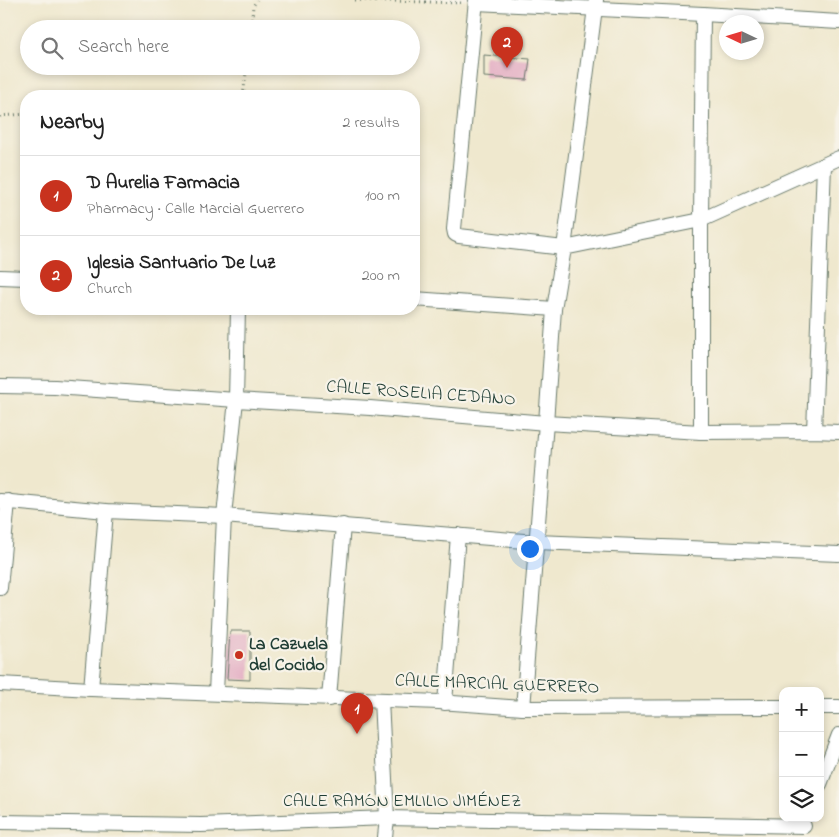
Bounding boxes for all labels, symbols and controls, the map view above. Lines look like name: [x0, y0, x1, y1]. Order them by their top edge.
north arrow: [719, 15, 764, 60]
search box: [20, 20, 420, 75]
pin: 2: [491, 27, 523, 68]
icon: search: [38, 34, 66, 62]
text: Search here: [78, 34, 169, 61]
text: Nearby: [40, 108, 104, 138]
text: 2 results: [342, 111, 400, 135]
text: D Aurelia Farmacia: [87, 170, 240, 197]
text: 1: [53, 184, 59, 208]
text: 100 m: [365, 184, 400, 208]
text: Pharmacy · Calle Marcial Guerrero: [87, 197, 304, 221]
text: Iglesia Santuario De Luz: [87, 250, 275, 277]
text: 2: [52, 264, 60, 288]
text: 200 m: [362, 264, 400, 288]
text: Church: [87, 277, 132, 301]
street label: CALLE ROSELIA CEDANO: [325, 374, 517, 414]
your location: [517, 536, 543, 562]
place label: La Cazuela del Cocido: [249, 632, 328, 679]
marker: La Cazuela del Cocido: [233, 649, 245, 661]
street label: CALLE MARCIAL GUERRERO: [394, 668, 600, 702]
map controls: [779, 687, 824, 822]
button: +: [779, 687, 824, 732]
pin: 1: [341, 693, 373, 734]
button: −: [779, 732, 824, 777]
button: layers: [779, 777, 824, 822]
street label: CALLE RAMÓN EMLILIO JIMÉNEZ: [283, 789, 521, 815]

